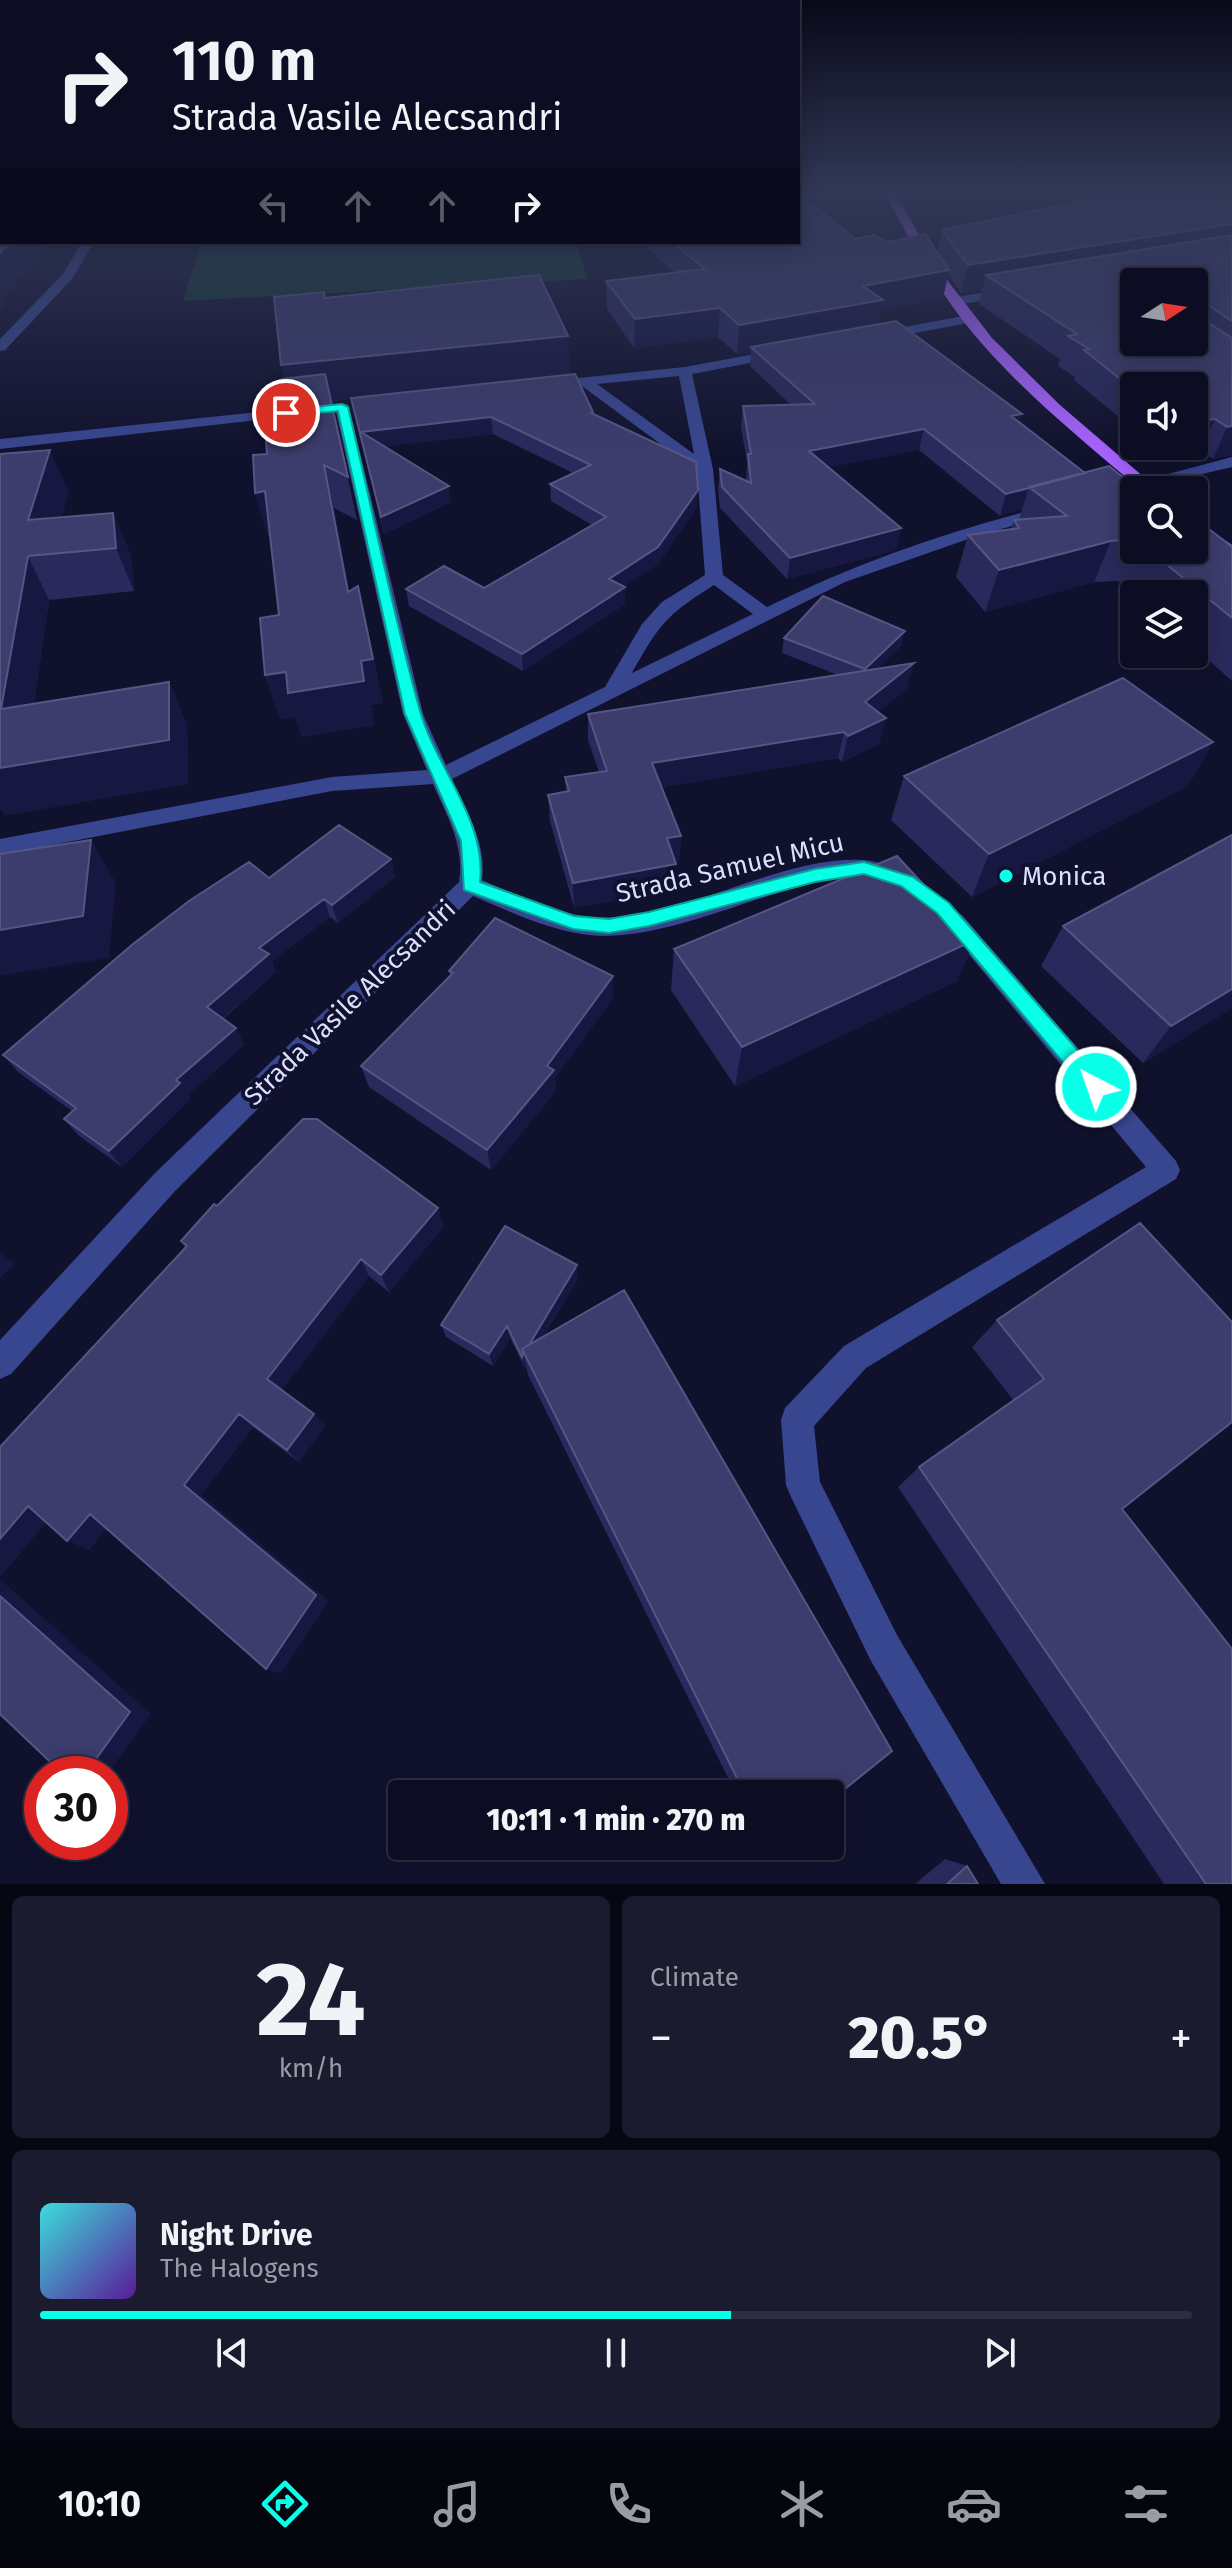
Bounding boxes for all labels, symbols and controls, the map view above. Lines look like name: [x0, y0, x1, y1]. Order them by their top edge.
text: 110 m: [172, 28, 316, 95]
icon: right: [40, 32, 144, 136]
text: Strada Vasile Alecsandri: [172, 96, 562, 140]
icon: left: [252, 184, 296, 228]
icon: ahead: [336, 184, 380, 228]
icon: ahead: [420, 184, 464, 228]
icon: right: [504, 184, 548, 228]
north arrow: [1120, 268, 1208, 356]
map controls: [1120, 268, 1208, 668]
button: sound: [1120, 372, 1208, 460]
pin: [252, 379, 320, 447]
icon: arrive: [264, 391, 308, 435]
button: search: [1120, 476, 1208, 564]
button: layers: [1120, 580, 1208, 668]
street label: Strada Samuel Micu: [613, 827, 847, 909]
place label: Monica: [1022, 861, 1106, 892]
marker: Monica: [997, 867, 1015, 885]
street label: Strada Vasile Alecsandri: [238, 894, 462, 1112]
position arrow: [1054, 1045, 1138, 1129]
speed limit sign: 30: [24, 1756, 128, 1860]
text: 10:11 · 1 min · 270 m: [486, 1802, 746, 1838]
text: 24: [256, 1938, 366, 2063]
text: Climate: [650, 1962, 739, 1993]
text: 20.5°: [848, 2002, 994, 2074]
text: −: [650, 2012, 672, 2065]
text: +: [1170, 2012, 1192, 2065]
text: km/h: [279, 2053, 343, 2084]
text: Night Drive: [160, 2217, 313, 2253]
text: The Halogens: [160, 2253, 319, 2284]
icon: previous: [210, 2331, 254, 2375]
icon: pause: [594, 2331, 638, 2375]
icon: next: [978, 2331, 1022, 2375]
icon: directions: [257, 2476, 313, 2532]
icon: music: [429, 2476, 485, 2532]
icon: phone: [601, 2476, 657, 2532]
icon: climate: [774, 2476, 830, 2532]
icon: car: [946, 2476, 1002, 2532]
icon: filters: [1118, 2476, 1174, 2532]
text: 10:10: [58, 2482, 141, 2526]

